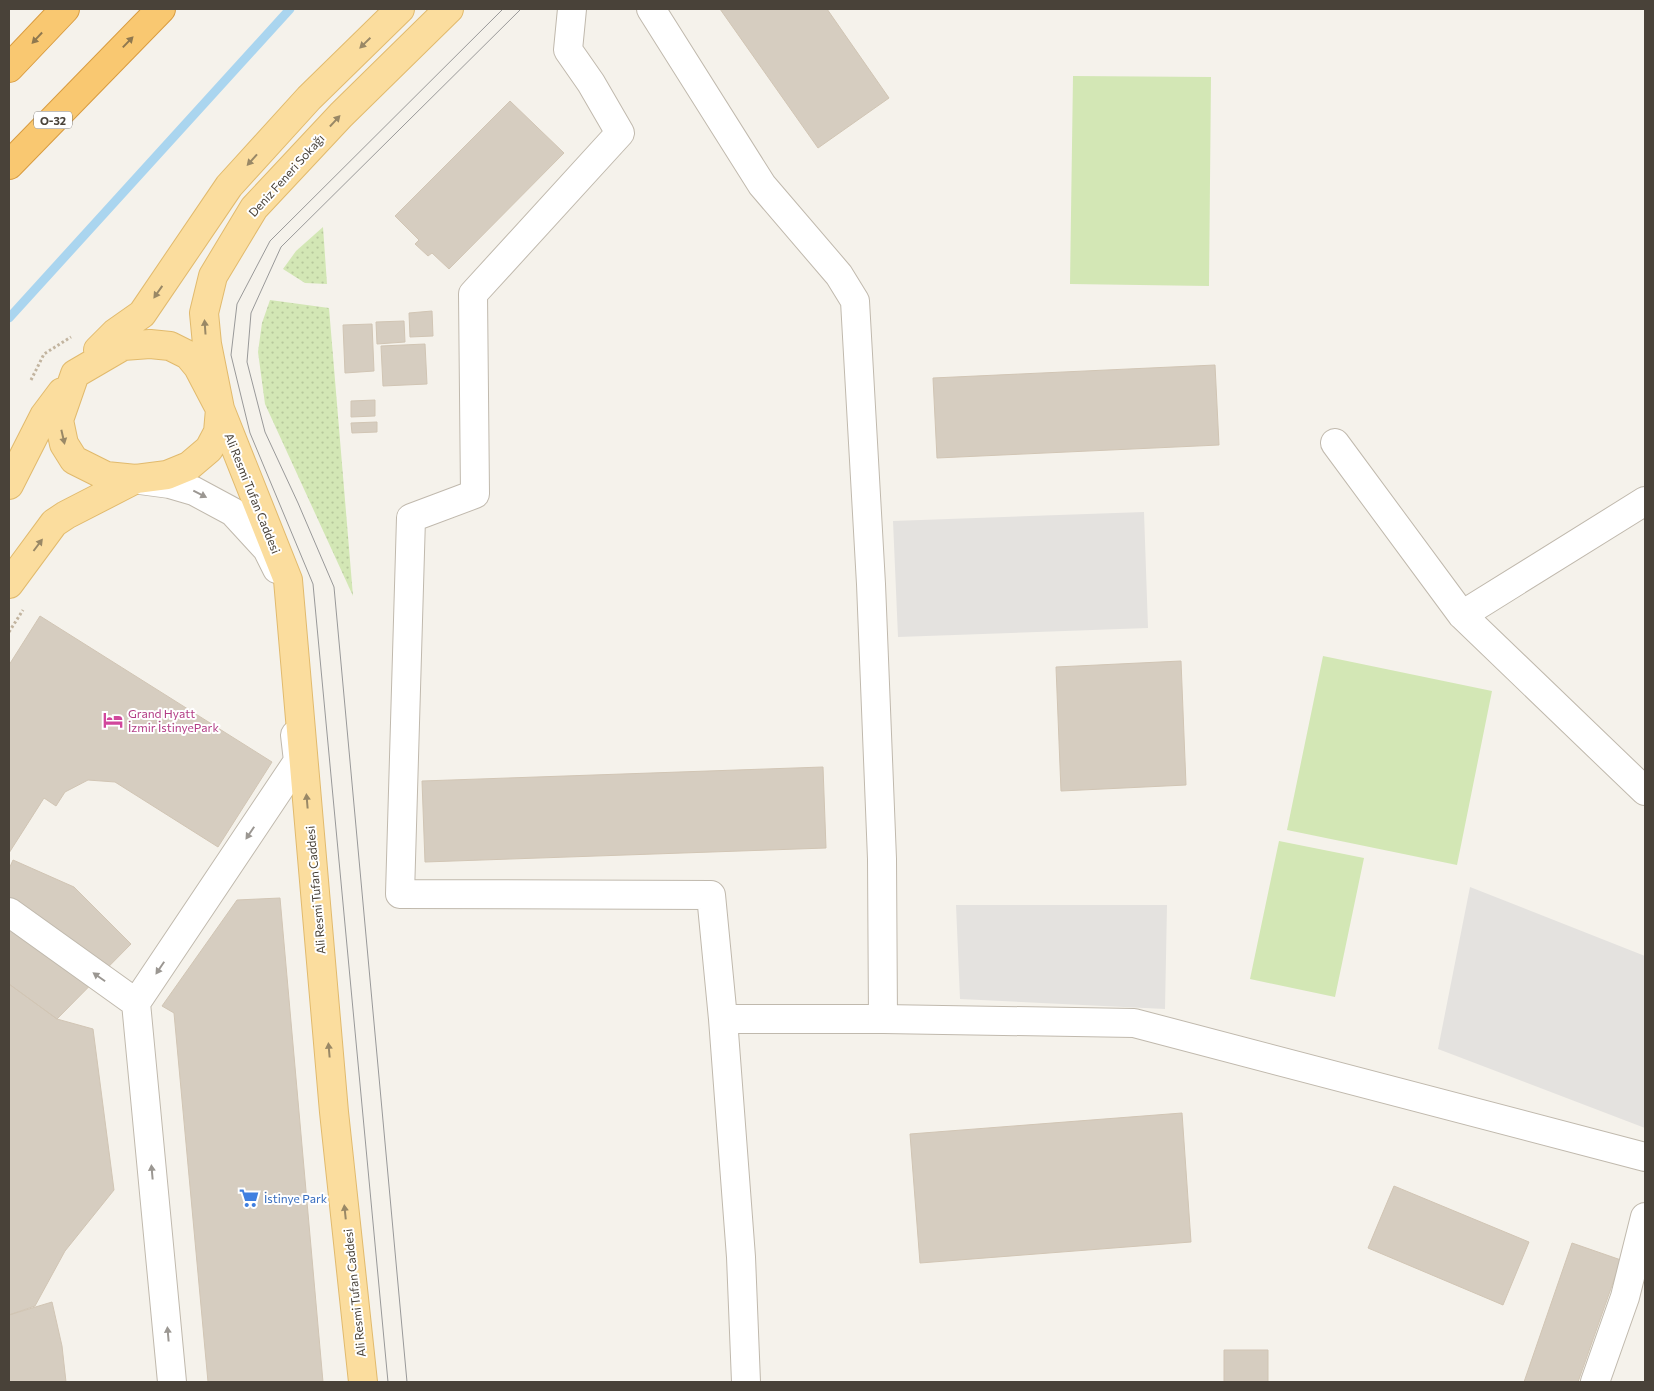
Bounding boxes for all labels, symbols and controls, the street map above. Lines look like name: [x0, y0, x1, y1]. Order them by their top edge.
one-way arrow: [31, 32, 43, 44]
one-way arrow: [122, 36, 134, 48]
one-way arrow: [359, 37, 371, 49]
road number: O-32: [34, 112, 72, 128]
one-way arrow: [329, 116, 341, 128]
street label: Deniz Feneri Sokağı: [245, 131, 327, 219]
one-way arrow: [247, 153, 258, 166]
one-way arrow: [153, 285, 163, 298]
one-way arrow: [201, 318, 209, 334]
one-way arrow: [59, 429, 67, 444]
street label: Ali Resmi Tufan Caddesi: [222, 431, 284, 555]
one-way arrow: [193, 490, 208, 498]
one-way arrow: [33, 539, 44, 552]
place label: Grand Hyatt İzmir İstinyePark: [128, 706, 219, 734]
hotel icon: Grand Hyatt İzmir İstinyePark: [102, 709, 124, 731]
one-way arrow: [303, 793, 311, 809]
street label: Ali Resmi Tufan Caddesi: [302, 825, 328, 955]
one-way arrow: [245, 826, 255, 840]
one-way arrow: [155, 961, 164, 975]
one-way arrow: [92, 972, 106, 982]
one-way arrow: [324, 1042, 332, 1058]
one-way arrow: [148, 1164, 156, 1180]
supermarket icon: İstinye Park: [238, 1187, 260, 1209]
place label: İstinye Park: [264, 1191, 328, 1205]
one-way arrow: [341, 1204, 349, 1220]
street label: Ali Resmi Tufan Caddesi: [340, 1228, 368, 1358]
one-way arrow: [163, 1325, 171, 1341]

